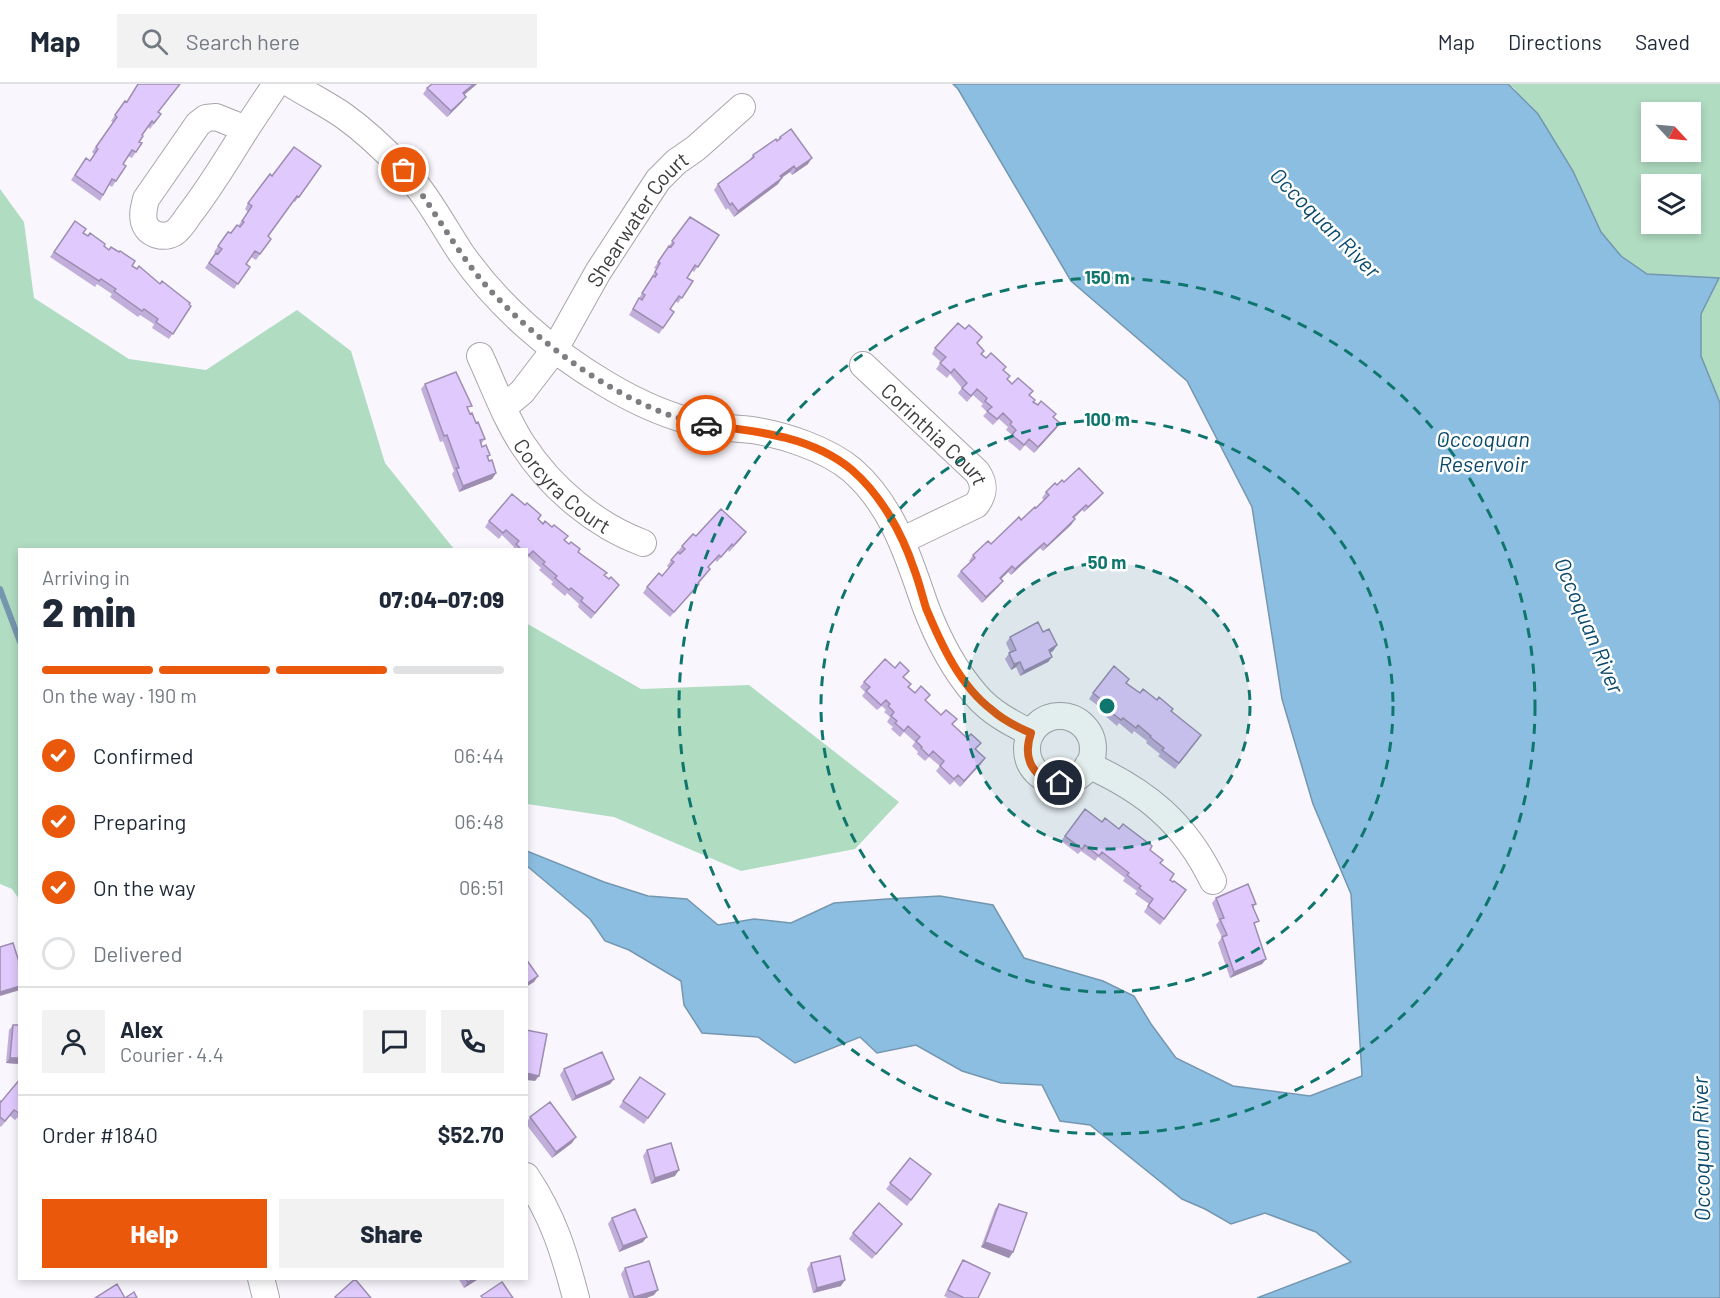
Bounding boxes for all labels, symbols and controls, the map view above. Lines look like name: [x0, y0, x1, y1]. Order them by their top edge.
search box: [117, 14, 537, 68]
text: Map: [30, 24, 81, 58]
icon: search: [138, 25, 171, 58]
text: Search here: [186, 28, 300, 54]
text: Map: [1438, 29, 1475, 54]
text: Directions: [1508, 29, 1602, 54]
text: Saved: [1635, 29, 1690, 54]
north arrow: [1641, 102, 1701, 162]
map controls: [1641, 102, 1701, 234]
pin: [378, 144, 429, 195]
street label: Shearwater Court: [580, 145, 692, 290]
icon: bag: [387, 153, 420, 186]
water label: Occoquan River: [1266, 162, 1387, 283]
button: layers: [1641, 174, 1701, 234]
text: 150 m: [1085, 266, 1129, 288]
street label: Corinthia Court: [877, 377, 994, 488]
courier: [676, 395, 736, 455]
text: 100 m: [1084, 408, 1130, 430]
icon: car: [690, 409, 723, 442]
water label: Occoquan Reservoir: [1436, 425, 1530, 476]
street label: Corcyra Court: [509, 433, 616, 538]
text: 50 m: [1088, 551, 1126, 573]
water label: Occoquan River: [1550, 553, 1631, 698]
text: Arriving in: [42, 565, 130, 589]
text: 07:04–07:09: [379, 586, 504, 612]
text: 2 min: [42, 588, 136, 635]
text: On the way · 190 m: [42, 683, 197, 707]
centre of rings: [1097, 696, 1117, 716]
icon: check: [42, 739, 75, 772]
text: Confirmed: [93, 742, 193, 768]
text: 06:44: [454, 743, 504, 767]
pin: [1034, 757, 1085, 808]
icon: home: [1043, 766, 1076, 799]
icon: check: [42, 805, 75, 838]
text: Preparing: [93, 808, 186, 834]
text: 06:48: [454, 809, 504, 833]
icon: check: [42, 871, 75, 904]
text: On the way: [93, 874, 196, 900]
text: 06:51: [459, 875, 504, 899]
text: Delivered: [93, 940, 182, 966]
button: person: [42, 1010, 105, 1073]
button: chat: [363, 1010, 426, 1073]
button: phone: [441, 1010, 504, 1073]
text: Alex: [120, 1016, 163, 1042]
text: Courier · 4.4: [120, 1042, 224, 1066]
water label: Occoquan River: [1686, 1075, 1714, 1222]
text: Order #1840: [42, 1121, 158, 1147]
text: $52.70: [438, 1121, 504, 1147]
button: Help: [42, 1199, 267, 1268]
button: Share: [279, 1199, 504, 1268]

